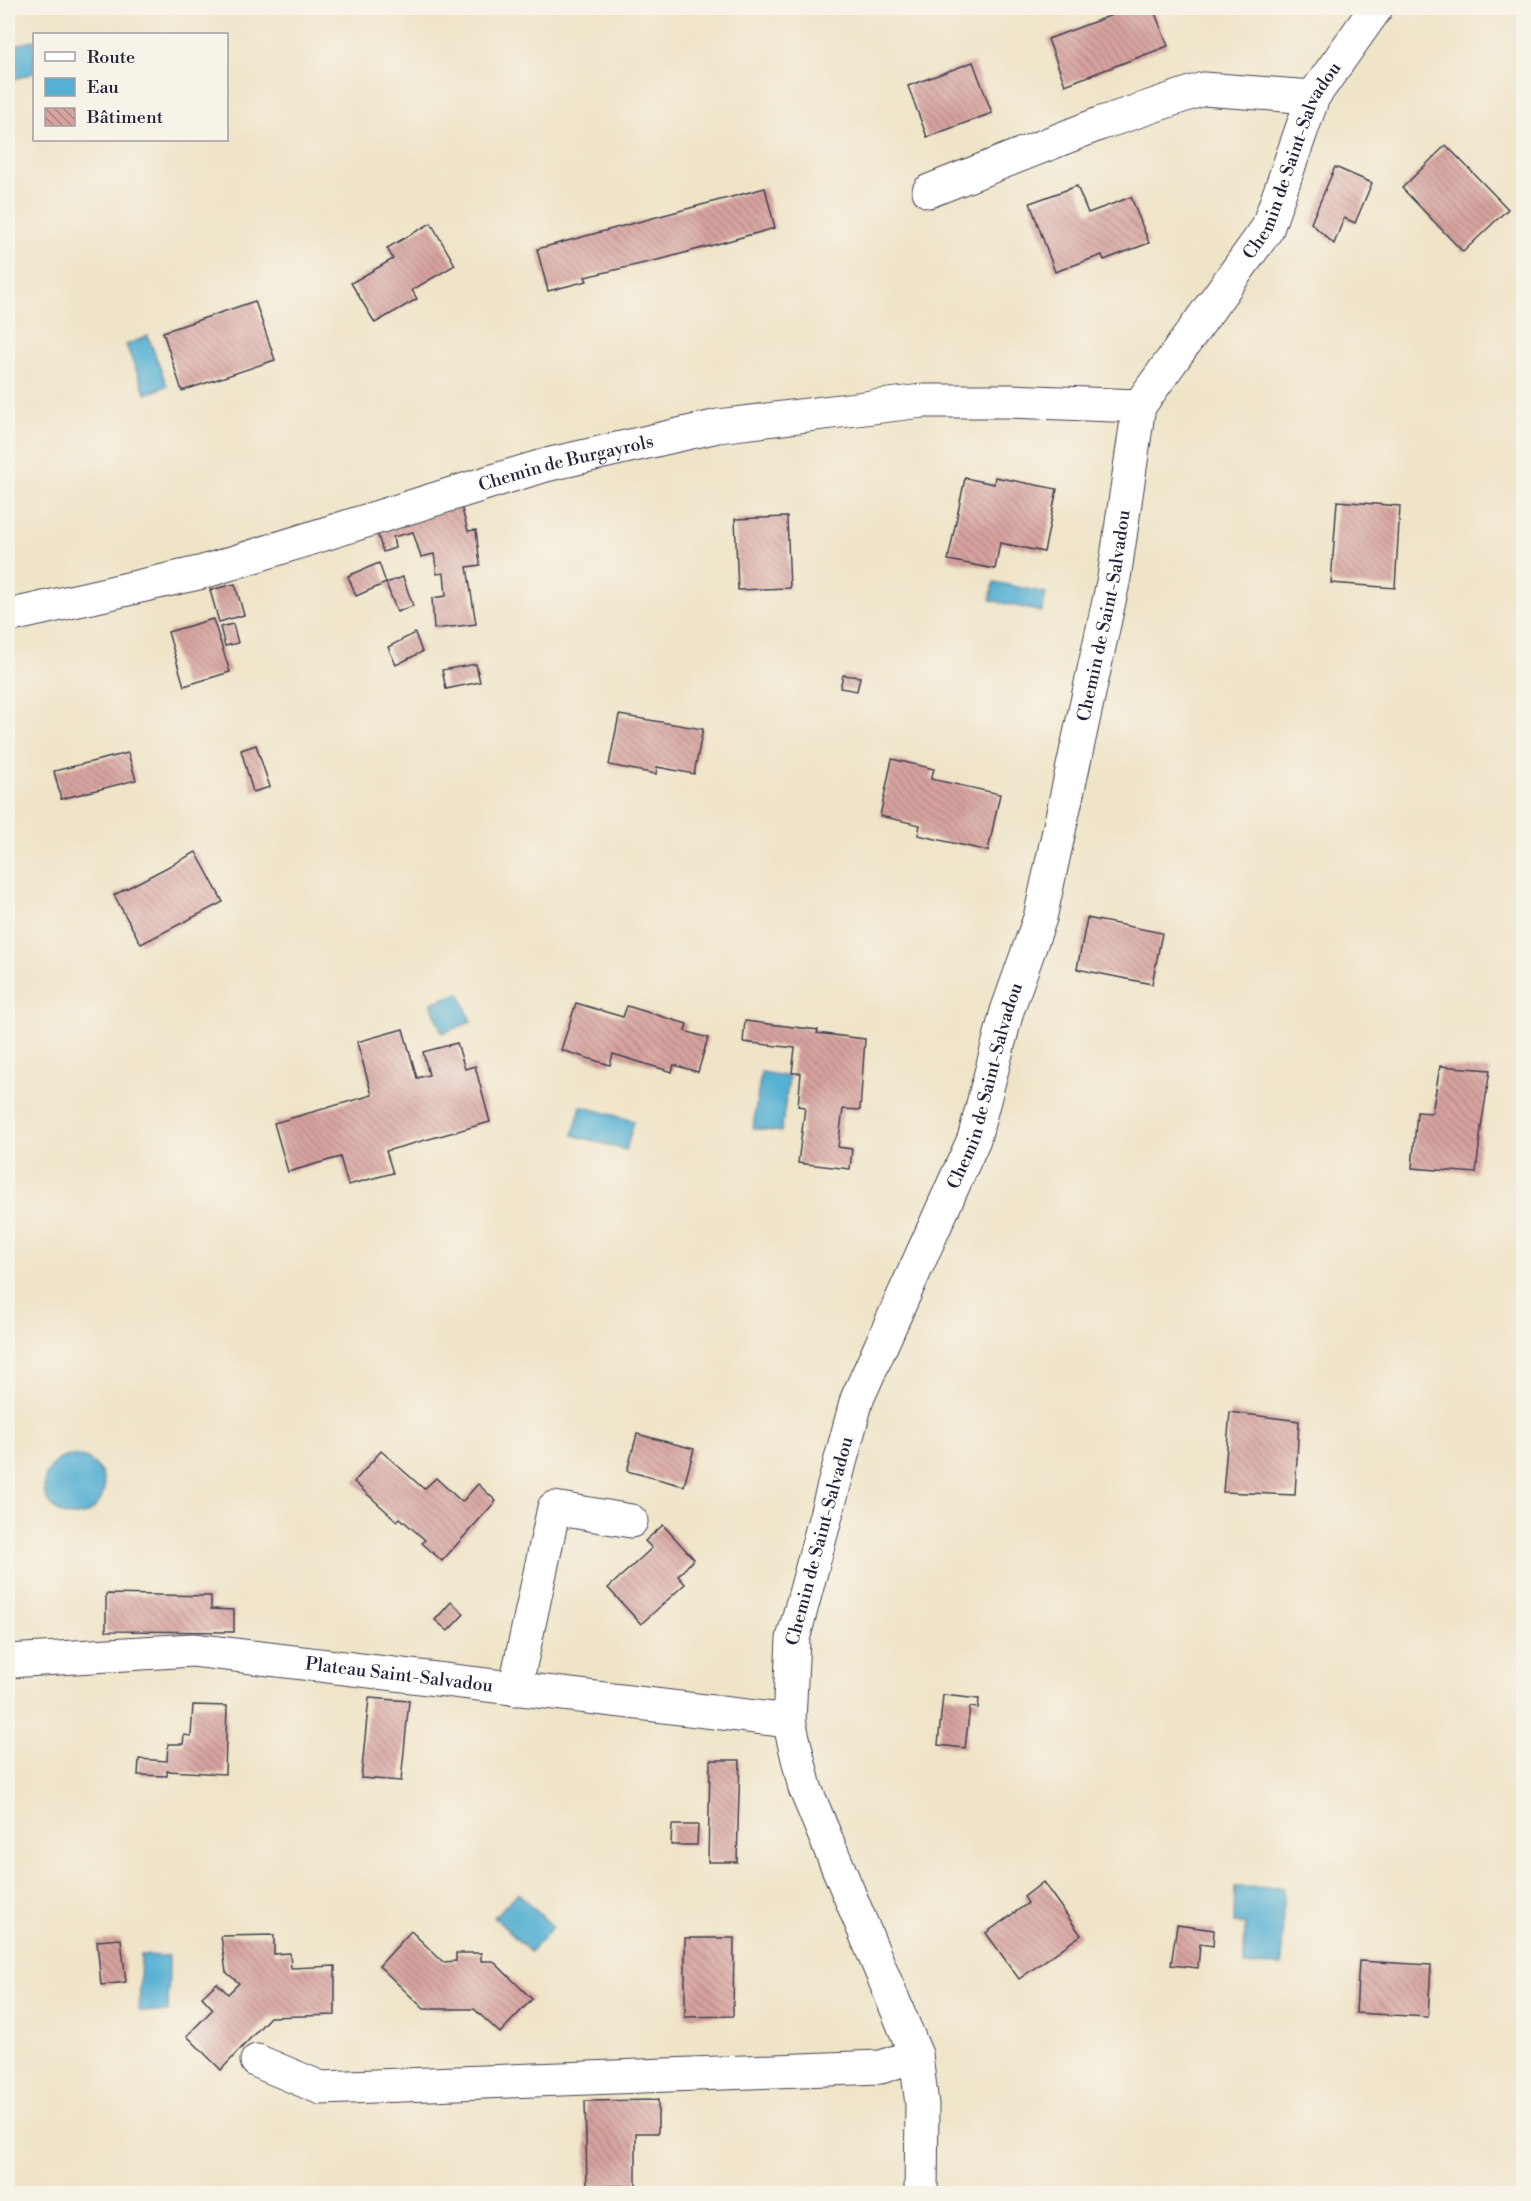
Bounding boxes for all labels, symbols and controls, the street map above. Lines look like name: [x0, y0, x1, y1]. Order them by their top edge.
legend: [33, 33, 228, 141]
text: Route: [87, 46, 135, 69]
street label: Chemin de Saint-Salvadou: [1238, 57, 1347, 264]
text: Eau: [87, 76, 120, 99]
text: Bâtiment: [86, 106, 164, 129]
street label: Chemin de Burgayrols: [476, 430, 656, 497]
street label: Chemin de Saint-Salvadou: [1072, 508, 1136, 724]
street label: Chemin de Saint-Salvadou: [942, 979, 1028, 1193]
street label: Chemin de Saint-Salvadou: [781, 1433, 859, 1648]
street label: Plateau Saint-Salvadou: [304, 1652, 495, 1698]

